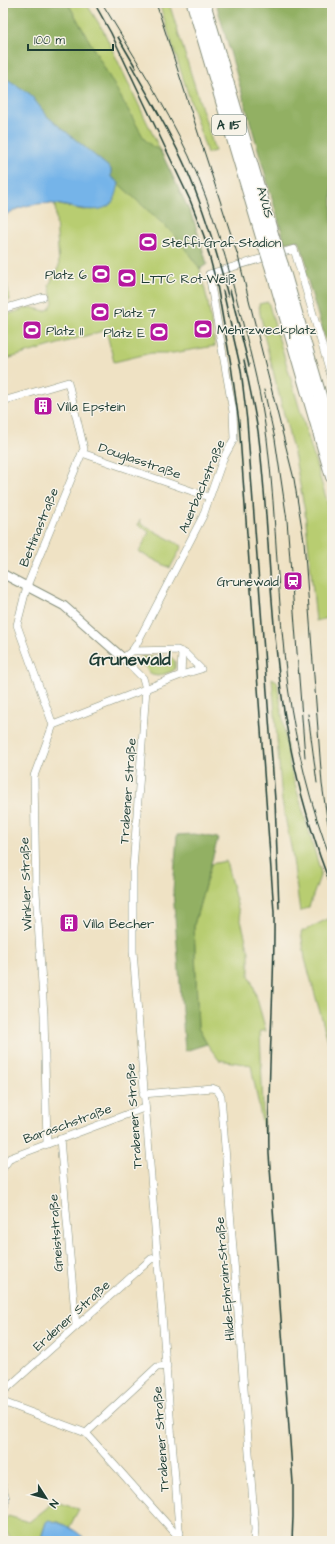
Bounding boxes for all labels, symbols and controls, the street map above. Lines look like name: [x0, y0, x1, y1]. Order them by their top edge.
scale bar: [28, 26, 113, 52]
text: 100 m: [34, 32, 65, 49]
road number: A 115: [212, 115, 246, 135]
street label: AVUS: [252, 184, 278, 220]
sports icon: Steffi-Graf-Stadion: [137, 231, 159, 253]
place label: Steffi-Graf-Stadion: [162, 234, 282, 252]
sports icon: Platz 6: [90, 263, 112, 285]
place label: Platz 6: [45, 266, 87, 284]
sports icon: LTTC Rot-Weiß: [116, 267, 138, 289]
place label: LTTC Rot-Weiß: [141, 270, 237, 288]
sports icon: Platz 7: [89, 301, 111, 323]
place label: Platz 7: [114, 304, 156, 322]
sports icon: Mehrzweckplatz: [192, 318, 214, 340]
sports icon: Platz 11: [21, 319, 43, 341]
sports icon: Platz E: [148, 321, 170, 343]
place label: Mehrzweckplatz: [217, 321, 317, 339]
place label: Platz 11: [46, 322, 84, 340]
place label: Platz E: [103, 324, 145, 342]
building icon: Villa Epstein: [32, 395, 54, 417]
place label: Villa Epstein: [57, 398, 126, 416]
street label: Auerbachstraße: [174, 437, 230, 536]
street label: Douglasstraße: [96, 438, 183, 484]
street label: Bettinastraße: [15, 485, 63, 570]
station icon: Grunewald: [282, 570, 304, 592]
place label: Grunewald: [217, 573, 279, 591]
district label: Grunewald: [89, 648, 171, 672]
street label: Trabener Straße: [115, 738, 141, 844]
street label: Winkler Straße: [15, 837, 37, 931]
building icon: Villa Becher: [58, 912, 80, 934]
place label: Villa Becher: [83, 915, 154, 933]
street label: Trabener Straße: [121, 1063, 147, 1169]
street label: Baraschstraße: [21, 1100, 114, 1148]
street label: Gneiststraße: [44, 1193, 68, 1273]
street label: Hilde-Ephraim-Straße: [211, 1216, 239, 1342]
street label: Erdener Straße: [29, 1276, 114, 1355]
street label: Trabener Straße: [148, 1386, 174, 1492]
north arrow: [26, 1478, 66, 1518]
text: N: [46, 1496, 62, 1511]

